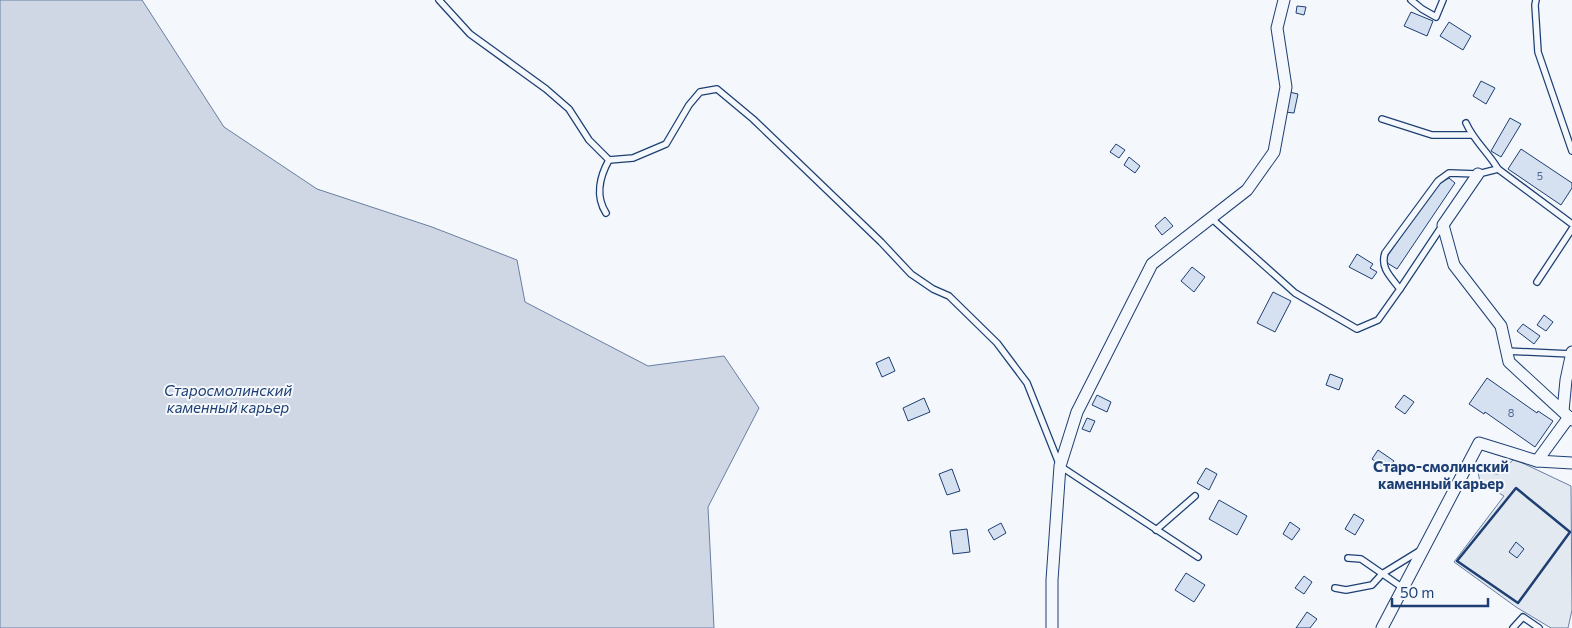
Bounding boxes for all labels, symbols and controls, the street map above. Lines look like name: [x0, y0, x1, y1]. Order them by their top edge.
house number: 5: [1537, 169, 1543, 182]
water label: Старосмолинский каменный карьер: [164, 381, 292, 416]
house number: 8: [1508, 406, 1515, 419]
district label: Старо-смолинский каменный карьер: [1373, 457, 1509, 492]
scale bar: [1392, 576, 1488, 608]
text: 50 m: [1400, 583, 1434, 601]

